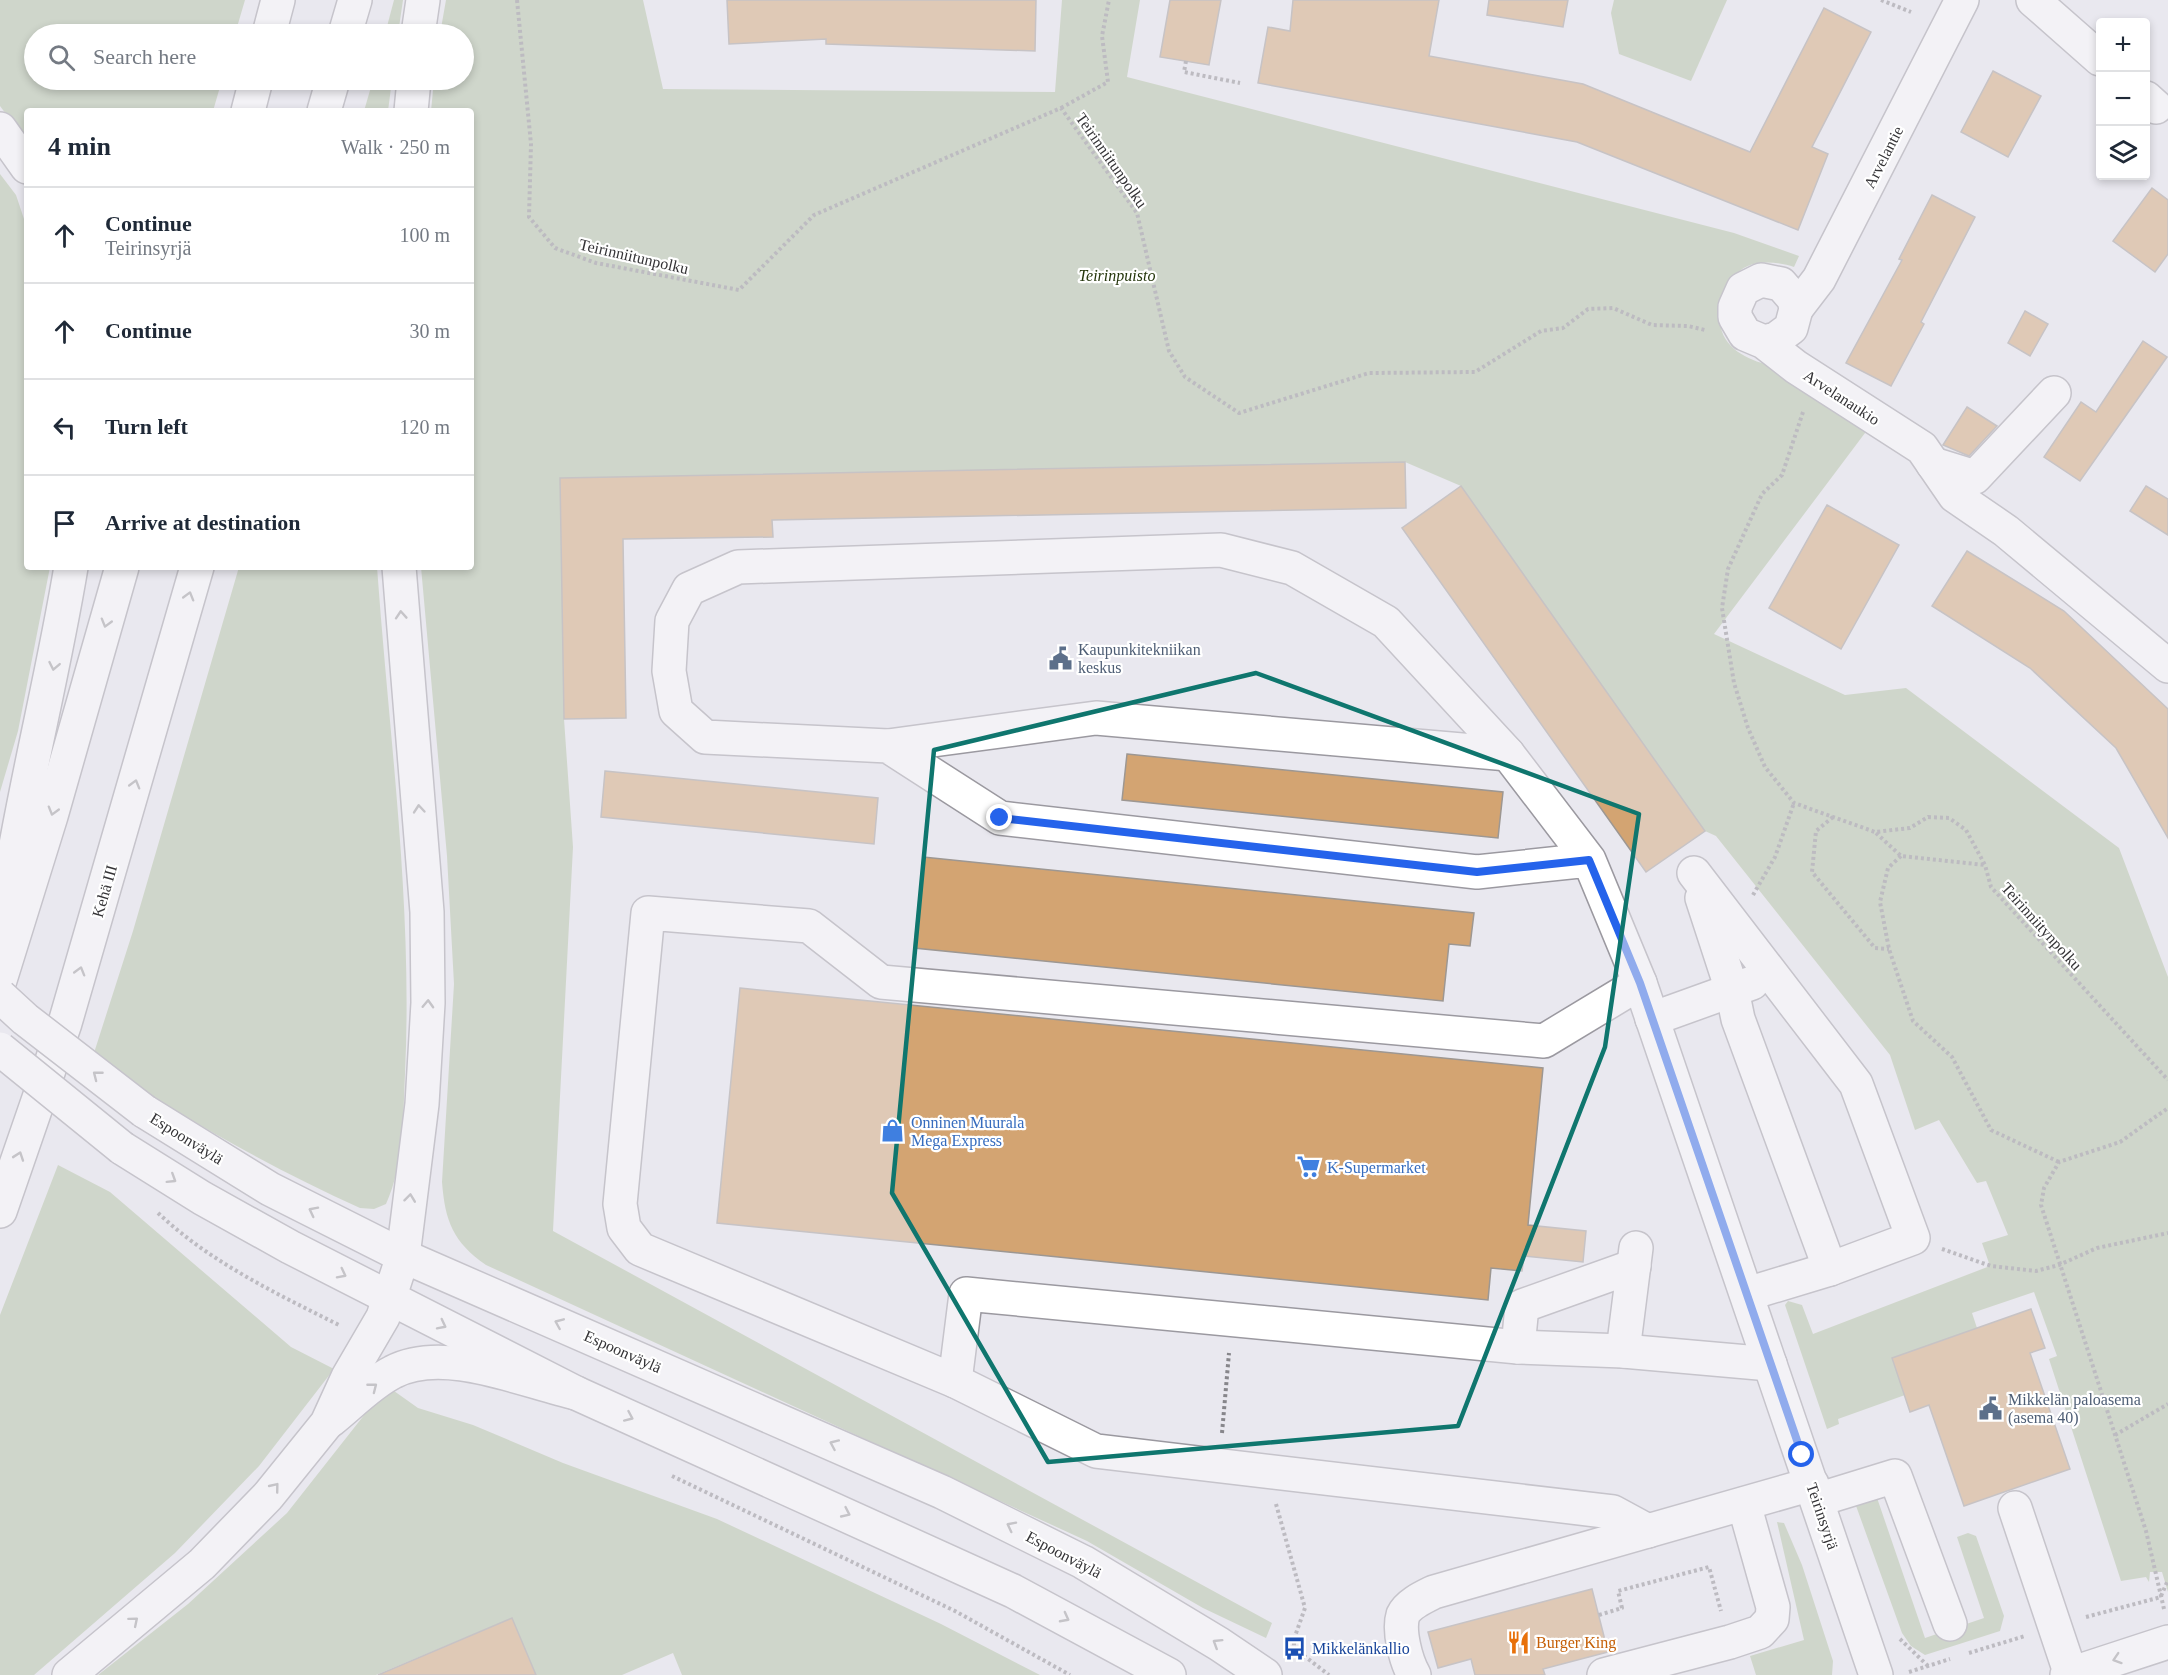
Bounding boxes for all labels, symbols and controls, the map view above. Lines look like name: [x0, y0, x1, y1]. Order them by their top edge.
map controls: [2096, 18, 2150, 180]
button: +: [2096, 18, 2150, 72]
search box: [24, 24, 474, 90]
icon: search: [45, 41, 78, 74]
text: Search here: [93, 44, 196, 69]
button: −: [2096, 72, 2150, 126]
street label: Teirinniitunpolku: [1072, 110, 1151, 212]
street label: Arvelantie: [1861, 123, 1906, 191]
button: layers: [2096, 126, 2150, 180]
text: 4 min: [48, 132, 111, 161]
text: Walk · 250 m: [341, 136, 450, 158]
text: Continue: [105, 211, 192, 236]
icon: ahead: [48, 219, 81, 252]
text: 100 m: [399, 224, 450, 246]
street label: Teirinniitunpolku: [577, 236, 690, 278]
text: Teirinsyrjä: [105, 237, 191, 259]
park label: Teirinpuisto: [1079, 267, 1155, 285]
icon: ahead: [48, 315, 81, 348]
text: Continue: [105, 318, 192, 343]
text: 30 m: [409, 320, 450, 342]
street label: Arvelanaukio: [1801, 367, 1883, 428]
icon: left: [48, 411, 81, 444]
text: Turn left: [105, 414, 188, 439]
text: 120 m: [399, 416, 450, 438]
icon: arrive: [48, 507, 81, 540]
text: Arrive at destination: [105, 510, 301, 535]
one-way arrow: [182, 591, 194, 602]
one-way arrow: [395, 611, 408, 620]
one-way arrow: [101, 617, 113, 628]
place label: Kaupunkitekniikan keskus: [1078, 641, 1201, 676]
public building icon: Kaupunkitekniikan keskus: [1047, 645, 1073, 671]
one-way arrow: [48, 661, 60, 671]
one-way arrow: [128, 779, 140, 790]
route end: [986, 804, 1012, 830]
one-way arrow: [413, 805, 426, 814]
one-way arrow: [47, 806, 60, 816]
street label: Kehä III: [89, 863, 120, 919]
street label: Teirinniitynpolku: [1997, 879, 2085, 974]
one-way arrow: [73, 966, 85, 977]
one-way arrow: [421, 999, 434, 1008]
one-way arrow: [93, 1072, 104, 1083]
street label: Espoonväylä: [147, 1109, 226, 1168]
place label: Onninen Muurala Mega Express: [911, 1114, 1024, 1150]
shop icon: Onninen Muurala Mega Express: [880, 1118, 906, 1144]
one-way arrow: [12, 1151, 24, 1162]
supermarket icon: K-Supermarket: [1296, 1154, 1322, 1180]
place label: K-Supermarket: [1327, 1159, 1426, 1177]
one-way arrow: [165, 1172, 176, 1183]
one-way arrow: [404, 1193, 416, 1203]
one-way arrow: [309, 1207, 320, 1218]
one-way arrow: [336, 1267, 346, 1278]
one-way arrow: [435, 1318, 446, 1329]
one-way arrow: [555, 1318, 566, 1330]
street label: Espoonväylä: [581, 1327, 664, 1377]
one-way arrow: [366, 1383, 377, 1394]
place label: Mikkelän paloasema (asema 40): [2008, 1391, 2141, 1427]
public building icon: Mikkelän paloasema (asema 40): [1977, 1395, 2003, 1421]
one-way arrow: [623, 1410, 634, 1422]
one-way arrow: [829, 1439, 840, 1451]
route start: [1788, 1441, 1814, 1467]
street label: Teirinsyrjä: [1802, 1481, 1842, 1552]
one-way arrow: [268, 1483, 279, 1494]
one-way arrow: [839, 1506, 850, 1518]
one-way arrow: [1006, 1522, 1017, 1533]
street label: Espoonväylä: [1023, 1528, 1104, 1582]
one-way arrow: [1059, 1611, 1069, 1622]
one-way arrow: [127, 1617, 138, 1628]
restaurant icon: Burger King: [1505, 1629, 1531, 1655]
place label: Burger King: [1536, 1634, 1616, 1652]
bus stop icon: Mikkelänkallio: [1281, 1635, 1307, 1661]
one-way arrow: [1213, 1638, 1223, 1650]
place label: Mikkelänkallio: [1312, 1640, 1410, 1657]
one-way arrow: [2112, 1651, 2123, 1664]

